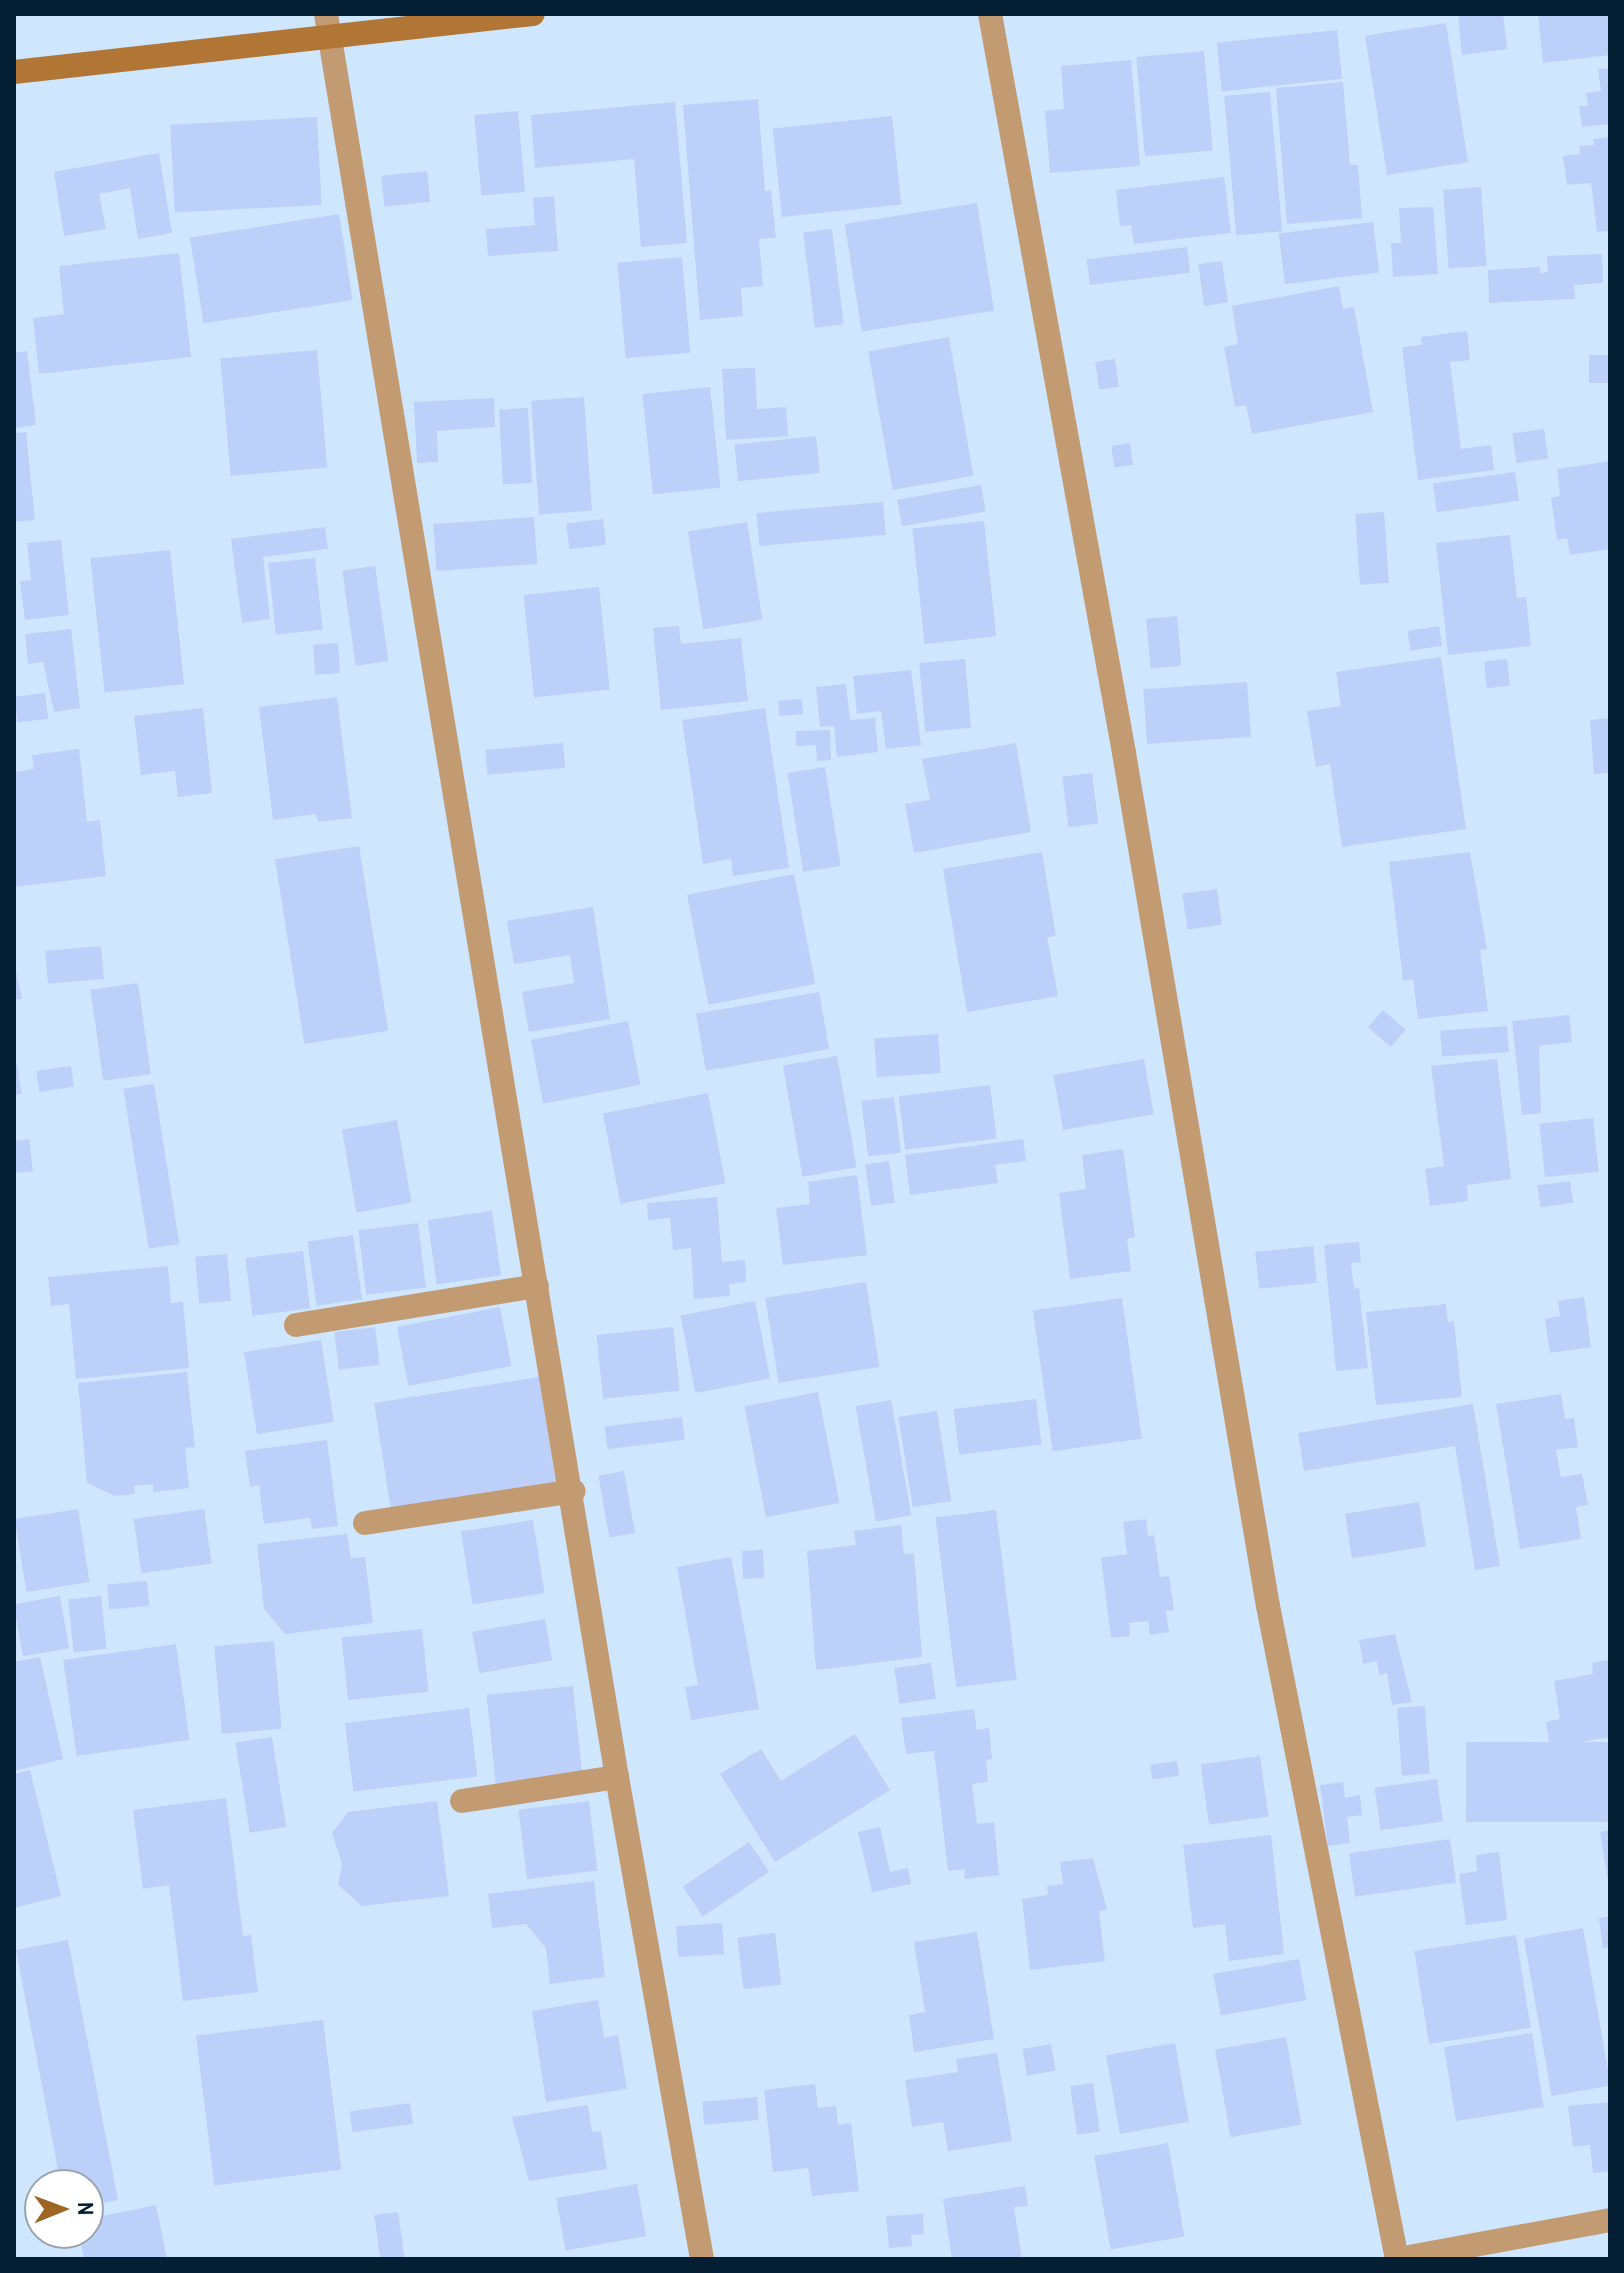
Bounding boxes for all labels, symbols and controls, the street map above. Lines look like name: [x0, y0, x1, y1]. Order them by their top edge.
north arrow: [24, 2169, 104, 2249]
text: N: [71, 2202, 101, 2215]

